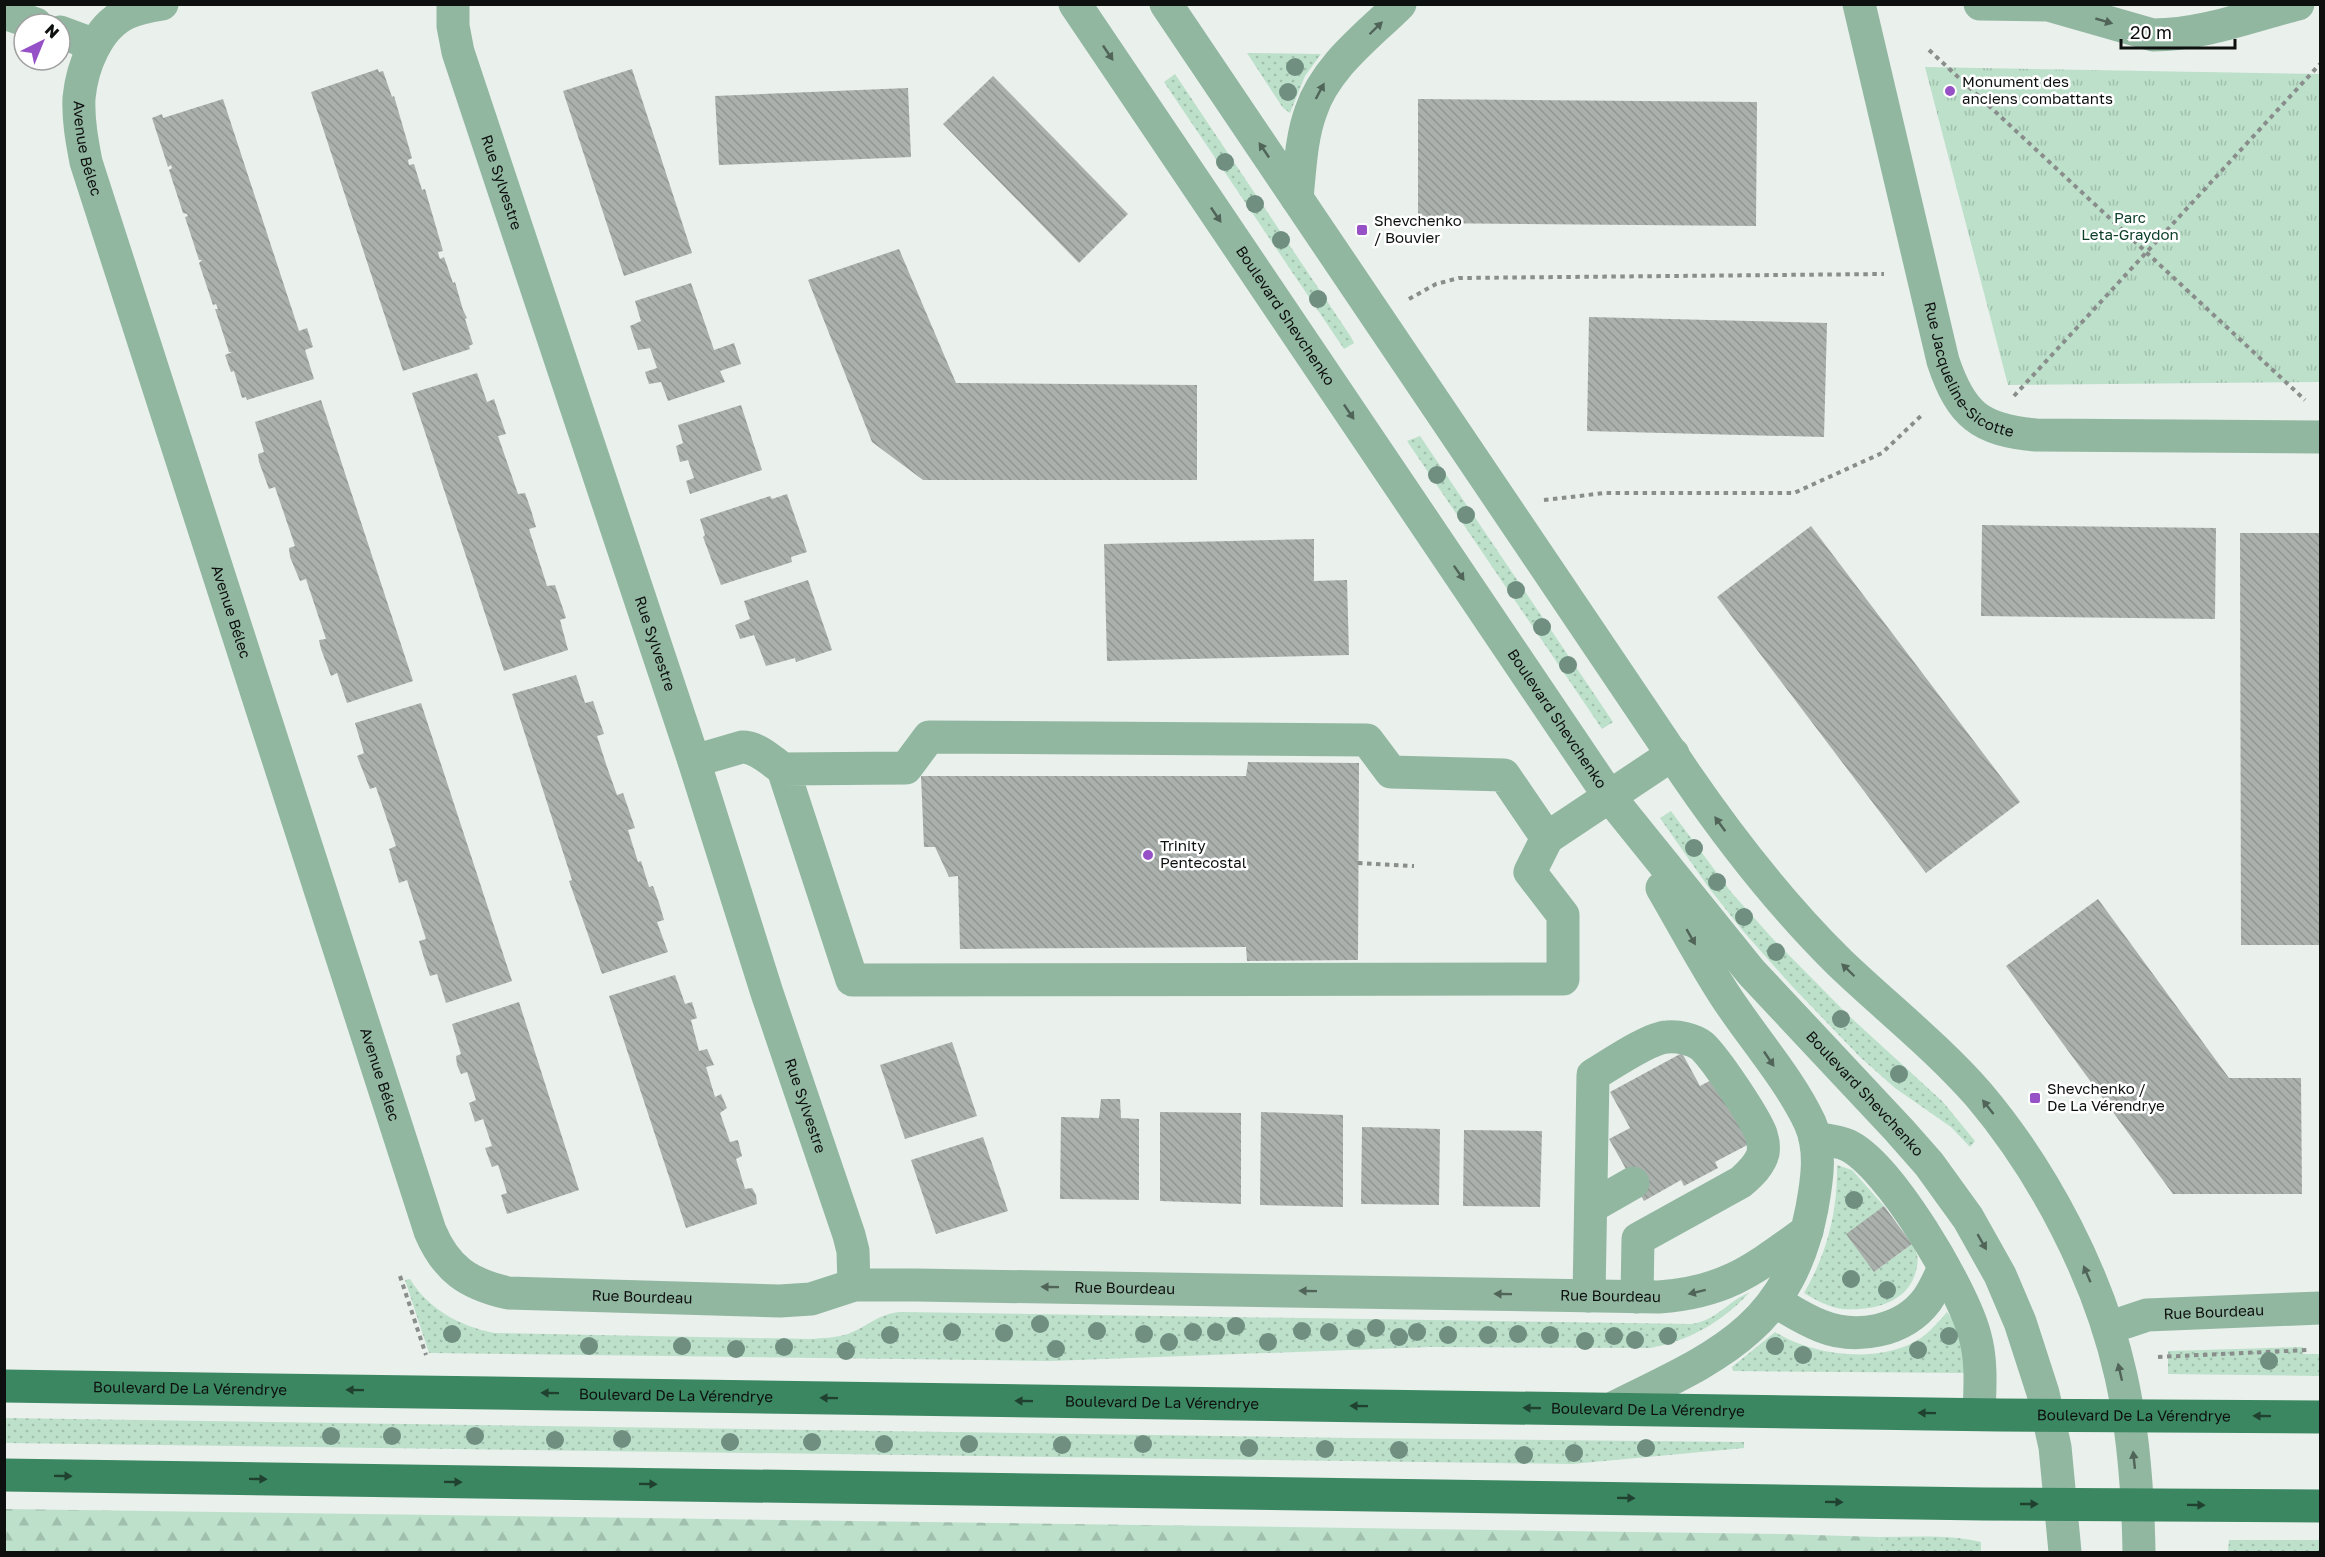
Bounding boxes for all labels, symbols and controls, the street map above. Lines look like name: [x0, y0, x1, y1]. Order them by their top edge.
north arrow: [12, 12, 72, 72]
scale bar: [2121, 12, 2235, 50]
one-way arrow: [2095, 17, 2113, 26]
text: N: [41, 20, 64, 42]
one-way arrow: [1368, 21, 1383, 35]
text: 20 m: [2130, 21, 2172, 43]
one-way arrow: [1102, 45, 1113, 61]
place label: Monument des anciens combattants: [1962, 72, 2113, 107]
one-way arrow: [1315, 83, 1325, 100]
marker: Monument des anciens combattants: [1943, 84, 1957, 98]
street label: Avenue Bélec: [71, 101, 106, 198]
street label: Rue Sylvestre: [478, 132, 527, 232]
one-way arrow: [1258, 142, 1270, 158]
one-way arrow: [1210, 207, 1222, 223]
park label: Parc Leta-Graydon: [2081, 208, 2179, 243]
place label: Shevchenko / Bouvier: [1374, 211, 1462, 246]
marker: Shevchenko / Bouvier: [1355, 223, 1369, 237]
street label: Boulevard Shevchenko: [1233, 242, 1339, 388]
street label: Rue Jacqueline-Sicotte: [1921, 300, 2016, 440]
one-way arrow: [1343, 403, 1355, 419]
street label: Avenue Bélec: [208, 563, 255, 661]
one-way arrow: [1453, 564, 1465, 580]
street label: Rue Sylvestre: [632, 593, 680, 693]
street label: Boulevard Shevchenko: [1504, 645, 1611, 791]
one-way arrow: [1715, 816, 1727, 831]
place label: Trinity Pentecostal: [1160, 836, 1247, 871]
marker: Trinity Pentecostal: [1141, 848, 1155, 862]
one-way arrow: [1686, 929, 1696, 946]
one-way arrow: [1842, 964, 1856, 978]
street label: Avenue Bélec: [357, 1025, 404, 1123]
street label: Boulevard Shevchenko: [1803, 1027, 1928, 1160]
one-way arrow: [1763, 1051, 1774, 1067]
street label: Rue Sylvestre: [782, 1056, 831, 1156]
place label: Shevchenko / De La Vérendrye: [2047, 1079, 2165, 1114]
marker: Shevchenko / De La Vérendrye: [2028, 1091, 2042, 1105]
one-way arrow: [1982, 1099, 1994, 1114]
one-way arrow: [1977, 1233, 1987, 1250]
one-way arrow: [2082, 1264, 2092, 1282]
street label: Rue Bourdeau: [1074, 1278, 1175, 1297]
one-way arrow: [1040, 1282, 1059, 1292]
street label: Rue Bourdeau: [591, 1285, 693, 1306]
street label: Rue Bourdeau: [1560, 1285, 1661, 1305]
one-way arrow: [1298, 1286, 1317, 1296]
one-way arrow: [1688, 1288, 1706, 1298]
one-way arrow: [1493, 1289, 1512, 1299]
street label: Rue Bourdeau: [2163, 1300, 2265, 1322]
one-way arrow: [2115, 1362, 2125, 1381]
street label: Boulevard De La Vérendrye: [93, 1377, 287, 1398]
street label: Boulevard De La Vérendrye: [579, 1384, 773, 1405]
one-way arrow: [346, 1386, 365, 1395]
one-way arrow: [541, 1389, 560, 1398]
street label: Boulevard De La Vérendrye: [1065, 1391, 1259, 1412]
one-way arrow: [820, 1393, 839, 1402]
one-way arrow: [1015, 1396, 1034, 1405]
street label: Boulevard De La Vérendrye: [1551, 1398, 1745, 1419]
one-way arrow: [1349, 1401, 1368, 1411]
one-way arrow: [1522, 1403, 1541, 1413]
street label: Boulevard De La Vérendrye: [2037, 1405, 2231, 1424]
one-way arrow: [1918, 1408, 1937, 1417]
one-way arrow: [2253, 1411, 2272, 1421]
one-way arrow: [2129, 1451, 2139, 1470]
one-way arrow: [53, 1472, 72, 1481]
one-way arrow: [248, 1474, 267, 1484]
one-way arrow: [443, 1477, 462, 1487]
one-way arrow: [638, 1480, 657, 1489]
one-way arrow: [1617, 1493, 1636, 1503]
one-way arrow: [1824, 1497, 1843, 1506]
one-way arrow: [2019, 1499, 2038, 1509]
one-way arrow: [2186, 1500, 2205, 1510]

